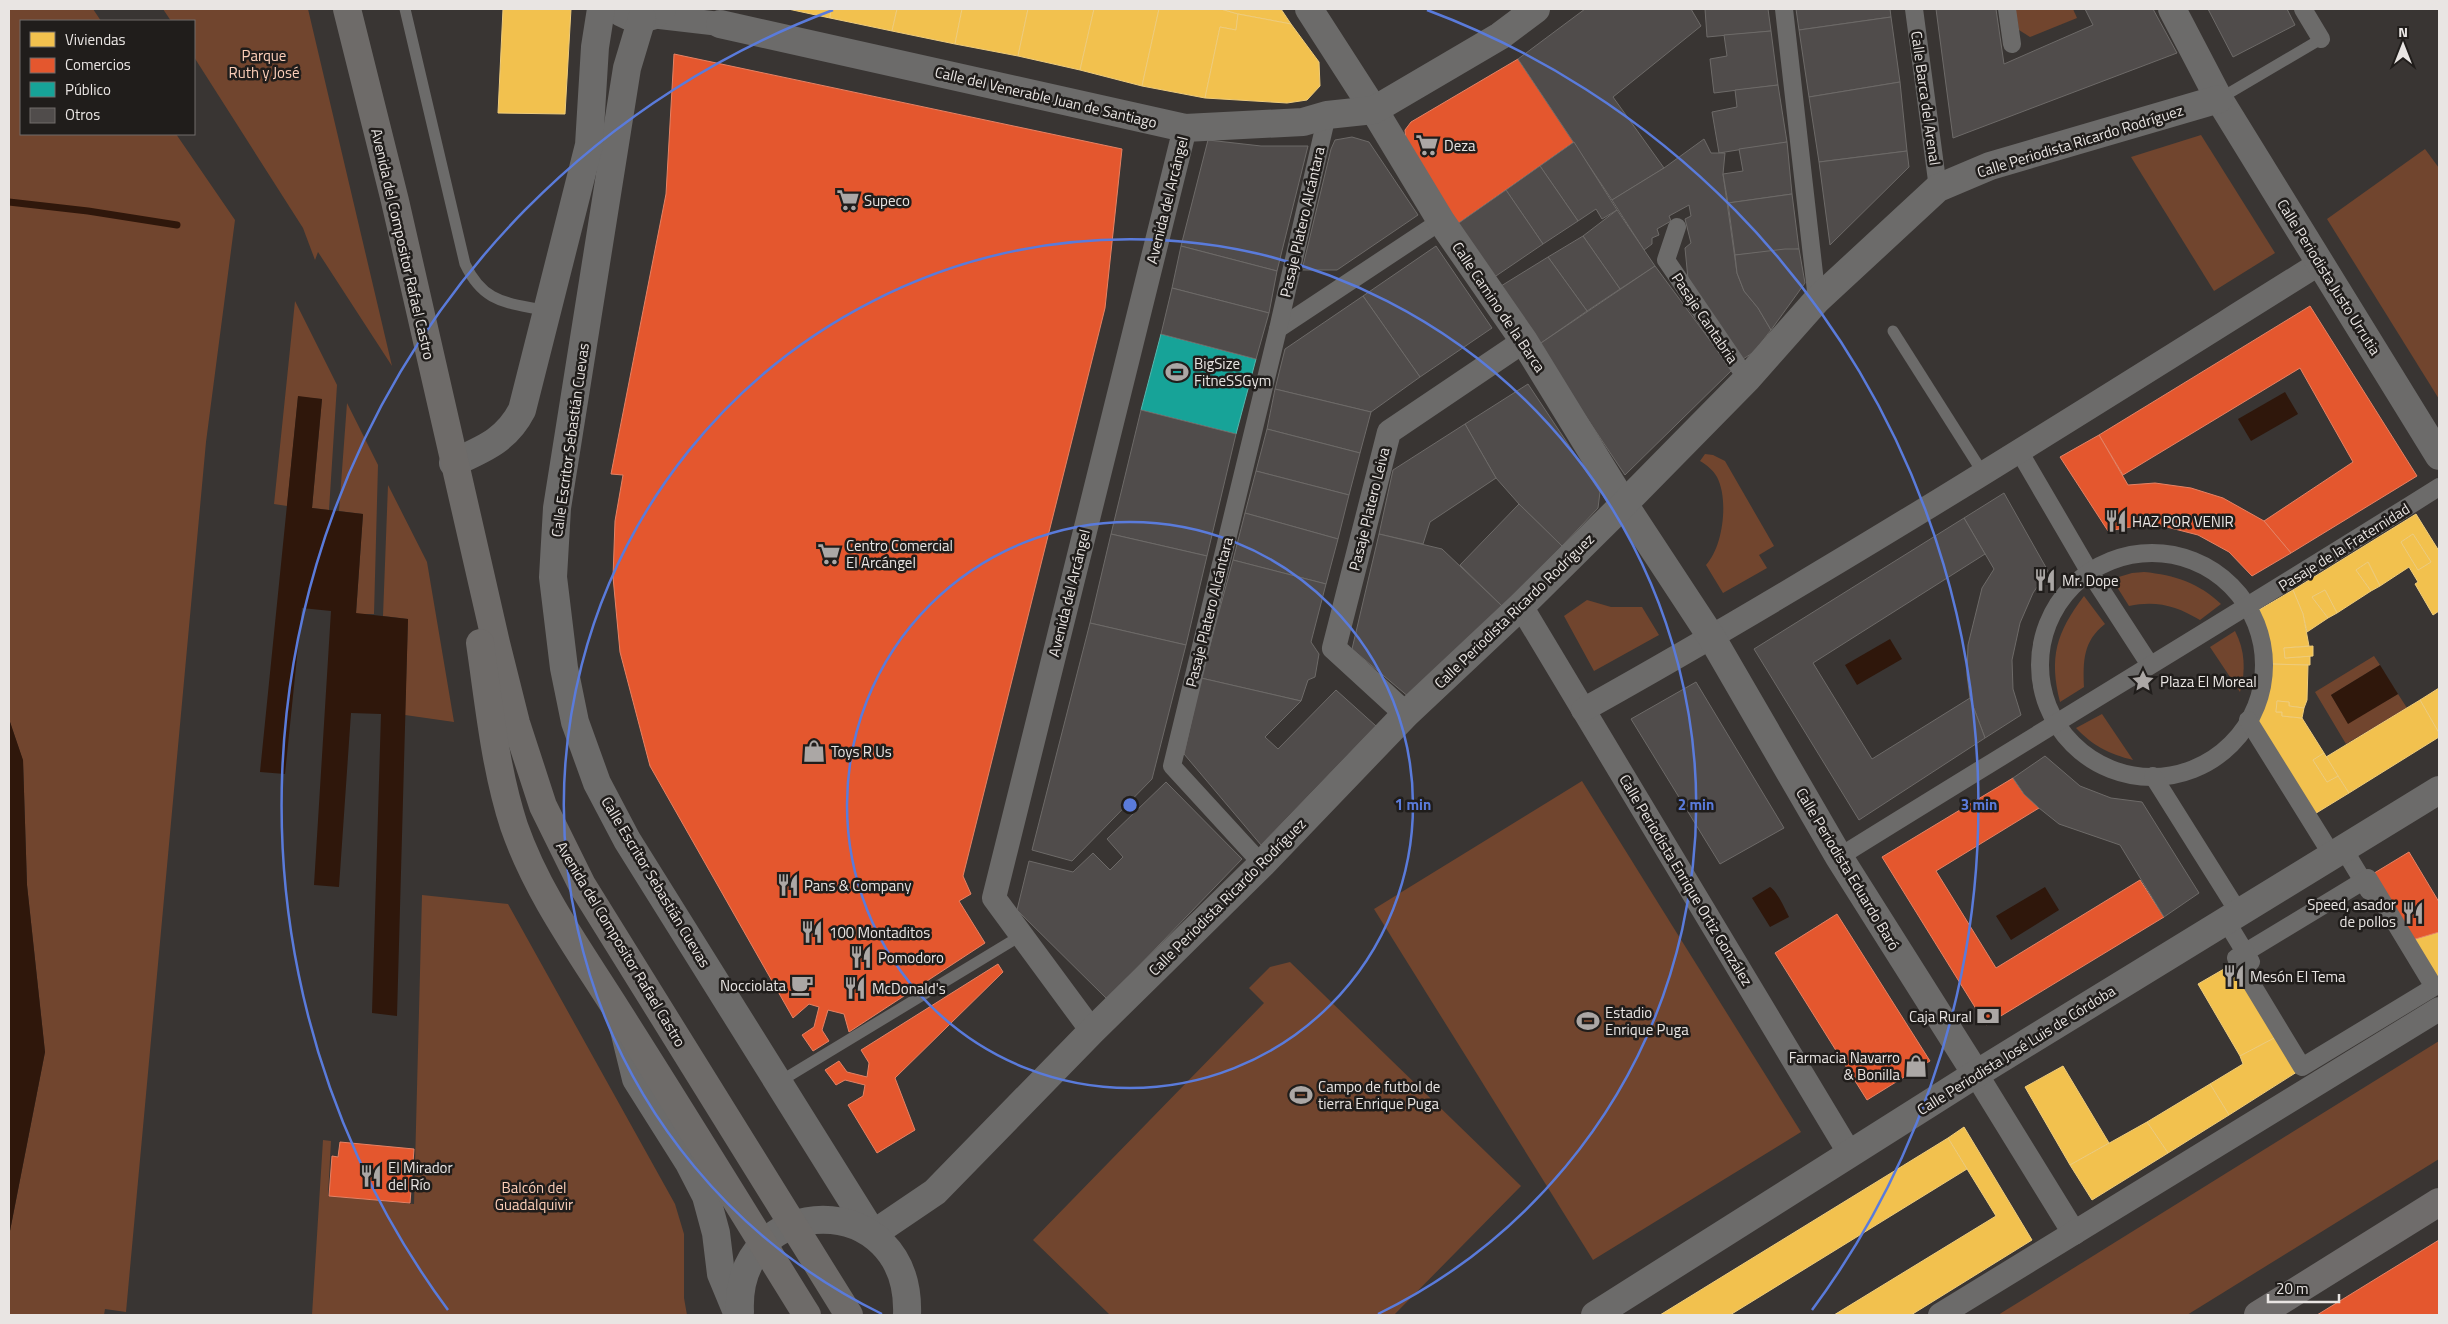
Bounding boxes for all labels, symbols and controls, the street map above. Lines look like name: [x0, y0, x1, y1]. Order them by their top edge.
legend: [20, 20, 195, 135]
north arrow: [2378, 20, 2428, 70]
text: N: [2398, 21, 2408, 42]
text: Viviendas: [65, 28, 126, 51]
street label: Calle Barca del Arenal: [1905, 29, 1947, 167]
park label: Parque Ruth y José: [228, 44, 300, 84]
text: Comercios: [65, 53, 131, 76]
street label: Calle del Venerable Juan de Santiago: [933, 60, 1159, 134]
text: Público: [65, 78, 111, 101]
street label: Calle Periodista Ricardo Rodríguez: [1974, 99, 2186, 183]
text: Otros: [65, 103, 100, 126]
street label: Avenida del Compositor Rafael Castro: [365, 126, 441, 362]
supermarket icon: Deza: [1414, 132, 1440, 158]
street label: Avenida del Arcángel: [1140, 134, 1194, 266]
place label: Deza: [1444, 134, 1476, 157]
street label: Pasaje Platero Alcántara: [1273, 144, 1331, 300]
supermarket icon: Supeco: [835, 187, 861, 213]
place label: Supeco: [864, 189, 910, 212]
street label: Calle Periodista Justo Urrutia: [2271, 194, 2387, 360]
street label: Calle Camino de la Barca: [1447, 237, 1552, 377]
street label: Pasaje Cantabria: [1666, 268, 1744, 368]
street label: Calle Escritor Sebastián Cuevas: [545, 341, 595, 539]
place label: BigSize FitneSSGym: [1194, 352, 1271, 392]
sports icon: BigSize FitneSSGym: [1164, 359, 1190, 385]
street label: Pasaje Platero Leiva: [1343, 444, 1396, 573]
street label: Pasaje de la Fraternidad: [2274, 497, 2414, 597]
restaurant icon: HAZ POR VENIR: [2103, 508, 2129, 534]
place label: HAZ POR VENIR: [2132, 510, 2234, 533]
street label: Avenida del Arcángel: [1042, 527, 1096, 659]
street label: Calle Periodista Ricardo Rodríguez: [1429, 528, 1599, 694]
place label: Centro Comercial El Arcángel: [846, 534, 953, 574]
street label: Pasaje Platero Alcántara: [1179, 534, 1239, 689]
supermarket icon: Centro Comercial El Arcángel: [816, 541, 842, 567]
restaurant icon: Mr. Dope: [2032, 567, 2058, 593]
place label: Mr. Dope: [2062, 569, 2119, 592]
place icon: Plaza El Moreal: [2130, 668, 2156, 694]
place label: Plaza El Moreal: [2160, 670, 2257, 693]
shop icon: Toys R Us: [801, 738, 827, 764]
place label: Toys R Us: [831, 740, 892, 763]
street label: Calle Periodista Enrique Ortiz González: [1613, 770, 1759, 990]
street label: Calle Periodista Eduardo Baró: [1790, 783, 1906, 955]
street label: Calle Escritor Sebastián Cuevas: [596, 792, 716, 972]
text: 1 min: [1395, 793, 1431, 816]
text: 2 min: [1678, 793, 1714, 816]
text: 3 min: [1961, 793, 1997, 816]
centre of rings: [1121, 796, 1139, 814]
street label: Calle Periodista Ricardo Rodríguez: [1143, 813, 1311, 981]
street label: Avenida del Compositor Rafael Castro: [550, 837, 692, 1051]
restaurant icon: Pans & Company: [775, 872, 801, 898]
place label: Pans & Company: [804, 874, 911, 897]
place label: Speed, asador de pollos: [2307, 893, 2396, 933]
restaurant icon: Speed, asador de pollos: [2400, 900, 2426, 926]
restaurant icon: 100 Montaditos: [799, 919, 825, 945]
place label: 100 Montaditos: [829, 921, 930, 944]
restaurant icon: Pomodoro: [848, 944, 874, 970]
place label: Pomodoro: [878, 946, 944, 969]
restaurant icon: Mesón El Tema: [2221, 963, 2247, 989]
place label: Mesón El Tema: [2250, 965, 2346, 988]
cafe icon: Nocciolata: [789, 972, 815, 998]
place label: Nocciolata: [720, 974, 786, 997]
restaurant icon: McDonald's: [842, 975, 868, 1001]
place label: McDonald's: [872, 977, 946, 1000]
street label: Calle Periodista José Luis de Córdoba: [1912, 979, 2120, 1121]
place label: Estadio Enrique Puga: [1605, 1001, 1689, 1041]
bank icon: Caja Rural: [1975, 1003, 2001, 1029]
place label: Caja Rural: [1909, 1005, 1972, 1028]
sports icon: Estadio Enrique Puga: [1575, 1008, 1601, 1034]
place label: Farmacia Navarro & Bonilla: [1789, 1046, 1900, 1086]
shop icon: Farmacia Navarro & Bonilla: [1903, 1053, 1929, 1079]
place label: Campo de futbol de tierra Enrique Puga: [1318, 1075, 1440, 1115]
sports icon: Campo de futbol de tierra Enrique Puga: [1288, 1082, 1314, 1108]
place label: El Mirador del Río: [388, 1156, 453, 1196]
restaurant icon: El Mirador del Río: [358, 1163, 384, 1189]
park label: Balcón del Guadalquivir: [495, 1176, 573, 1216]
scale bar: [2268, 1272, 2339, 1304]
text: 20 m: [2276, 1277, 2309, 1300]

